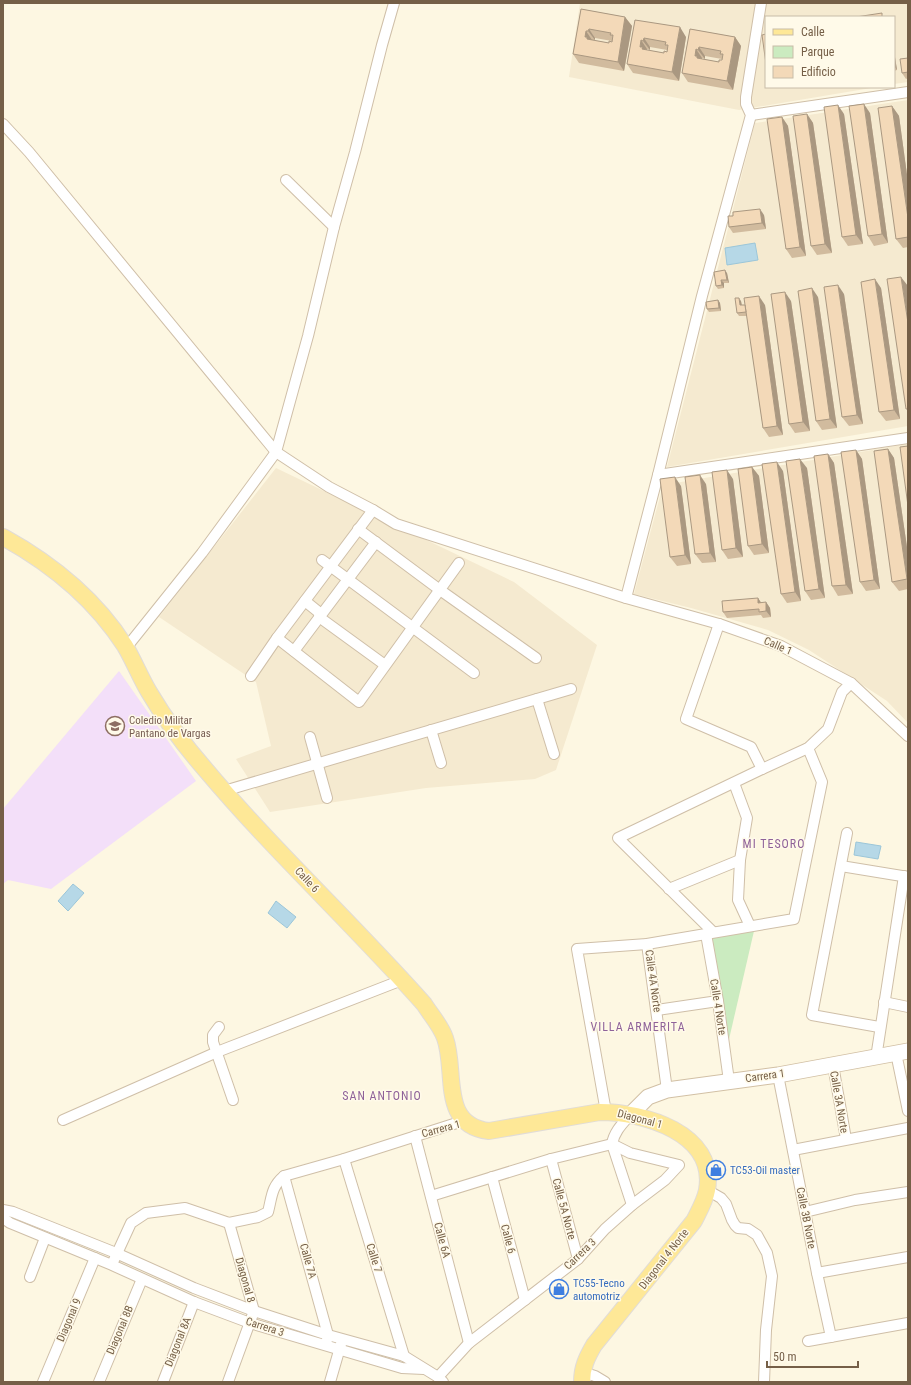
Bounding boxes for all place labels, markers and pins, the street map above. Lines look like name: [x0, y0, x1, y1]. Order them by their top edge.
place label: Coledio Militar Pantano de Vargas: [129, 714, 211, 740]
school or university icon: Coledio Militar Pantano de Vargas: [104, 715, 126, 737]
shop icon: TC53-Oil master: [705, 1159, 727, 1181]
place label: TC53-Oil master: [730, 1164, 801, 1177]
place label: TC55-Tecno automotriz: [573, 1277, 625, 1303]
shop icon: TC55-Tecno automotriz: [548, 1278, 570, 1300]

